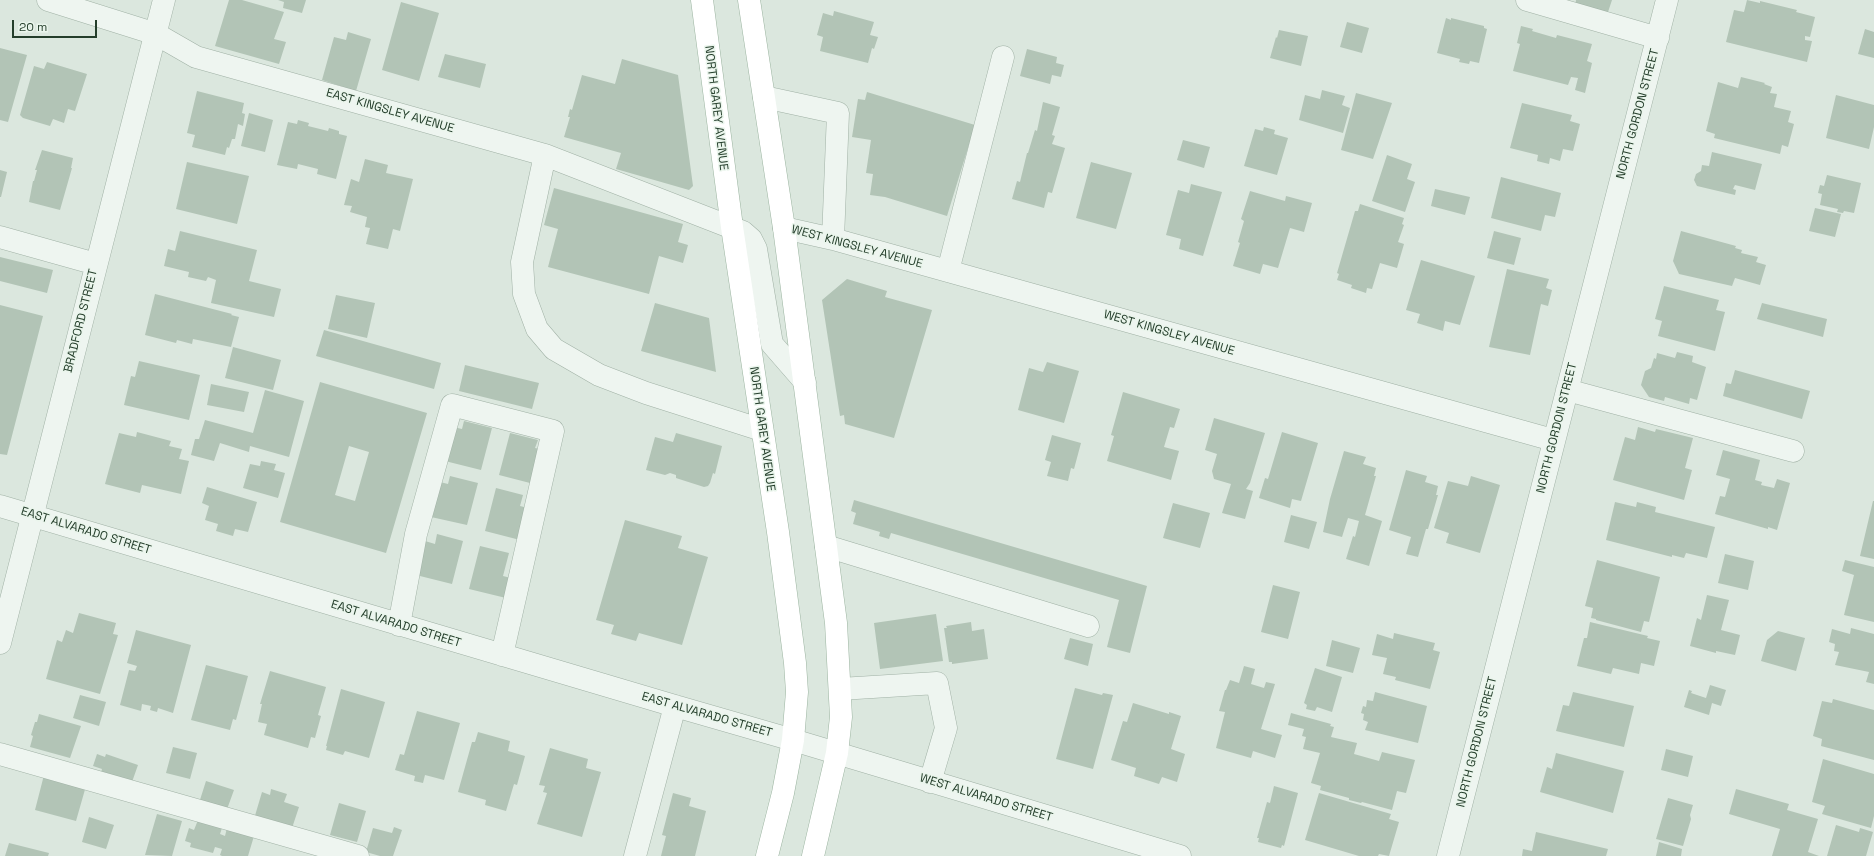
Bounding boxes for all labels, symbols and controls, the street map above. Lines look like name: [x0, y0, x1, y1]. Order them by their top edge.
scale bar: [14, 12, 99, 38]
text: 20 m: [19, 19, 47, 35]
street label: NORTH GAREY AVENUE: [701, 45, 731, 171]
street label: NORTH GORDON STREET: [1614, 47, 1662, 181]
street label: EAST KINGSLEY AVENUE: [324, 86, 456, 136]
street label: WEST KINGSLEY AVENUE: [790, 223, 924, 271]
street label: BRADFORD STREET: [61, 268, 101, 374]
street label: WEST KINGSLEY AVENUE: [1102, 307, 1236, 359]
street label: NORTH GORDON STREET: [1534, 361, 1580, 495]
street label: NORTH GAREY AVENUE: [746, 366, 778, 492]
street label: EAST ALVARADO STREET: [19, 504, 153, 558]
street label: EAST ALVARADO STREET: [329, 597, 463, 651]
street label: NORTH GORDON STREET: [1454, 675, 1500, 809]
street label: EAST ALVARADO STREET: [640, 689, 774, 741]
street label: WEST ALVARADO STREET: [918, 771, 1054, 825]

